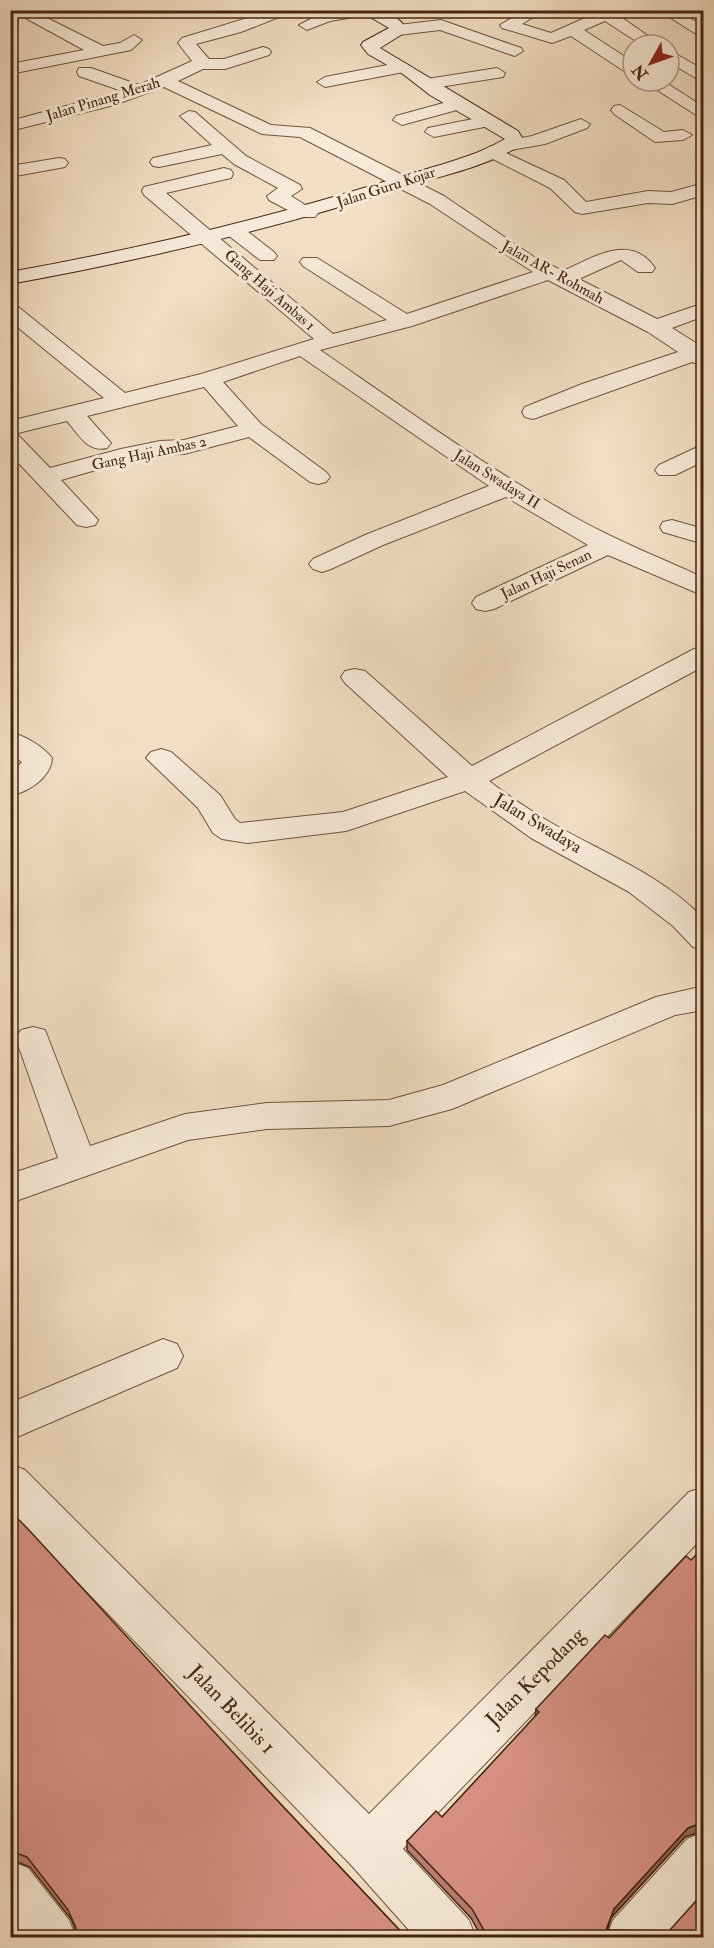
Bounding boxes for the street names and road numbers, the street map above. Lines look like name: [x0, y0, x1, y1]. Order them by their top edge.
street label: Jalan Pinang Merah: [43, 73, 163, 127]
street label: Jalan Guru Kojar: [334, 162, 438, 214]
street label: Jalan AR- Rohmah: [497, 236, 607, 309]
street label: Gang Haji Ambas 1: [220, 246, 319, 335]
street label: Gang Haji Ambas 2: [90, 432, 209, 475]
street label: Jalan Swadaya II: [449, 445, 543, 514]
street label: Jalan Haji Senan: [497, 545, 595, 605]
street label: Jalan Swadaya: [489, 788, 587, 859]
street label: Jalan Kepodang: [479, 1621, 591, 1734]
street label: Jalan Belibis 1: [182, 1658, 281, 1760]

